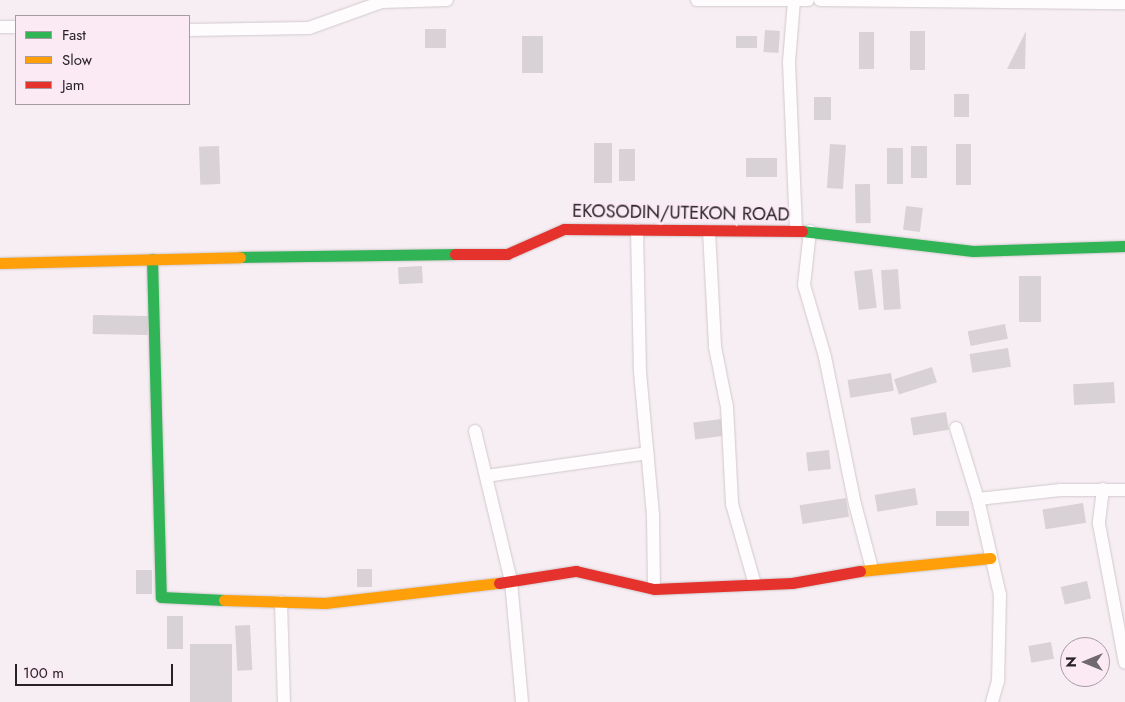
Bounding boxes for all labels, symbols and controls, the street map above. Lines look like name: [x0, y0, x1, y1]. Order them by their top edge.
legend: [15, 15, 190, 105]
text: Fast: [62, 24, 86, 46]
text: Slow: [62, 49, 92, 71]
text: Jam: [62, 74, 85, 96]
street label: EKOSODIN/UTEKON ROAD: [572, 200, 790, 226]
north arrow: [1060, 637, 1110, 687]
scale bar: [18, 654, 175, 686]
text: N: [1061, 656, 1081, 668]
text: 100 m: [23, 662, 64, 684]

